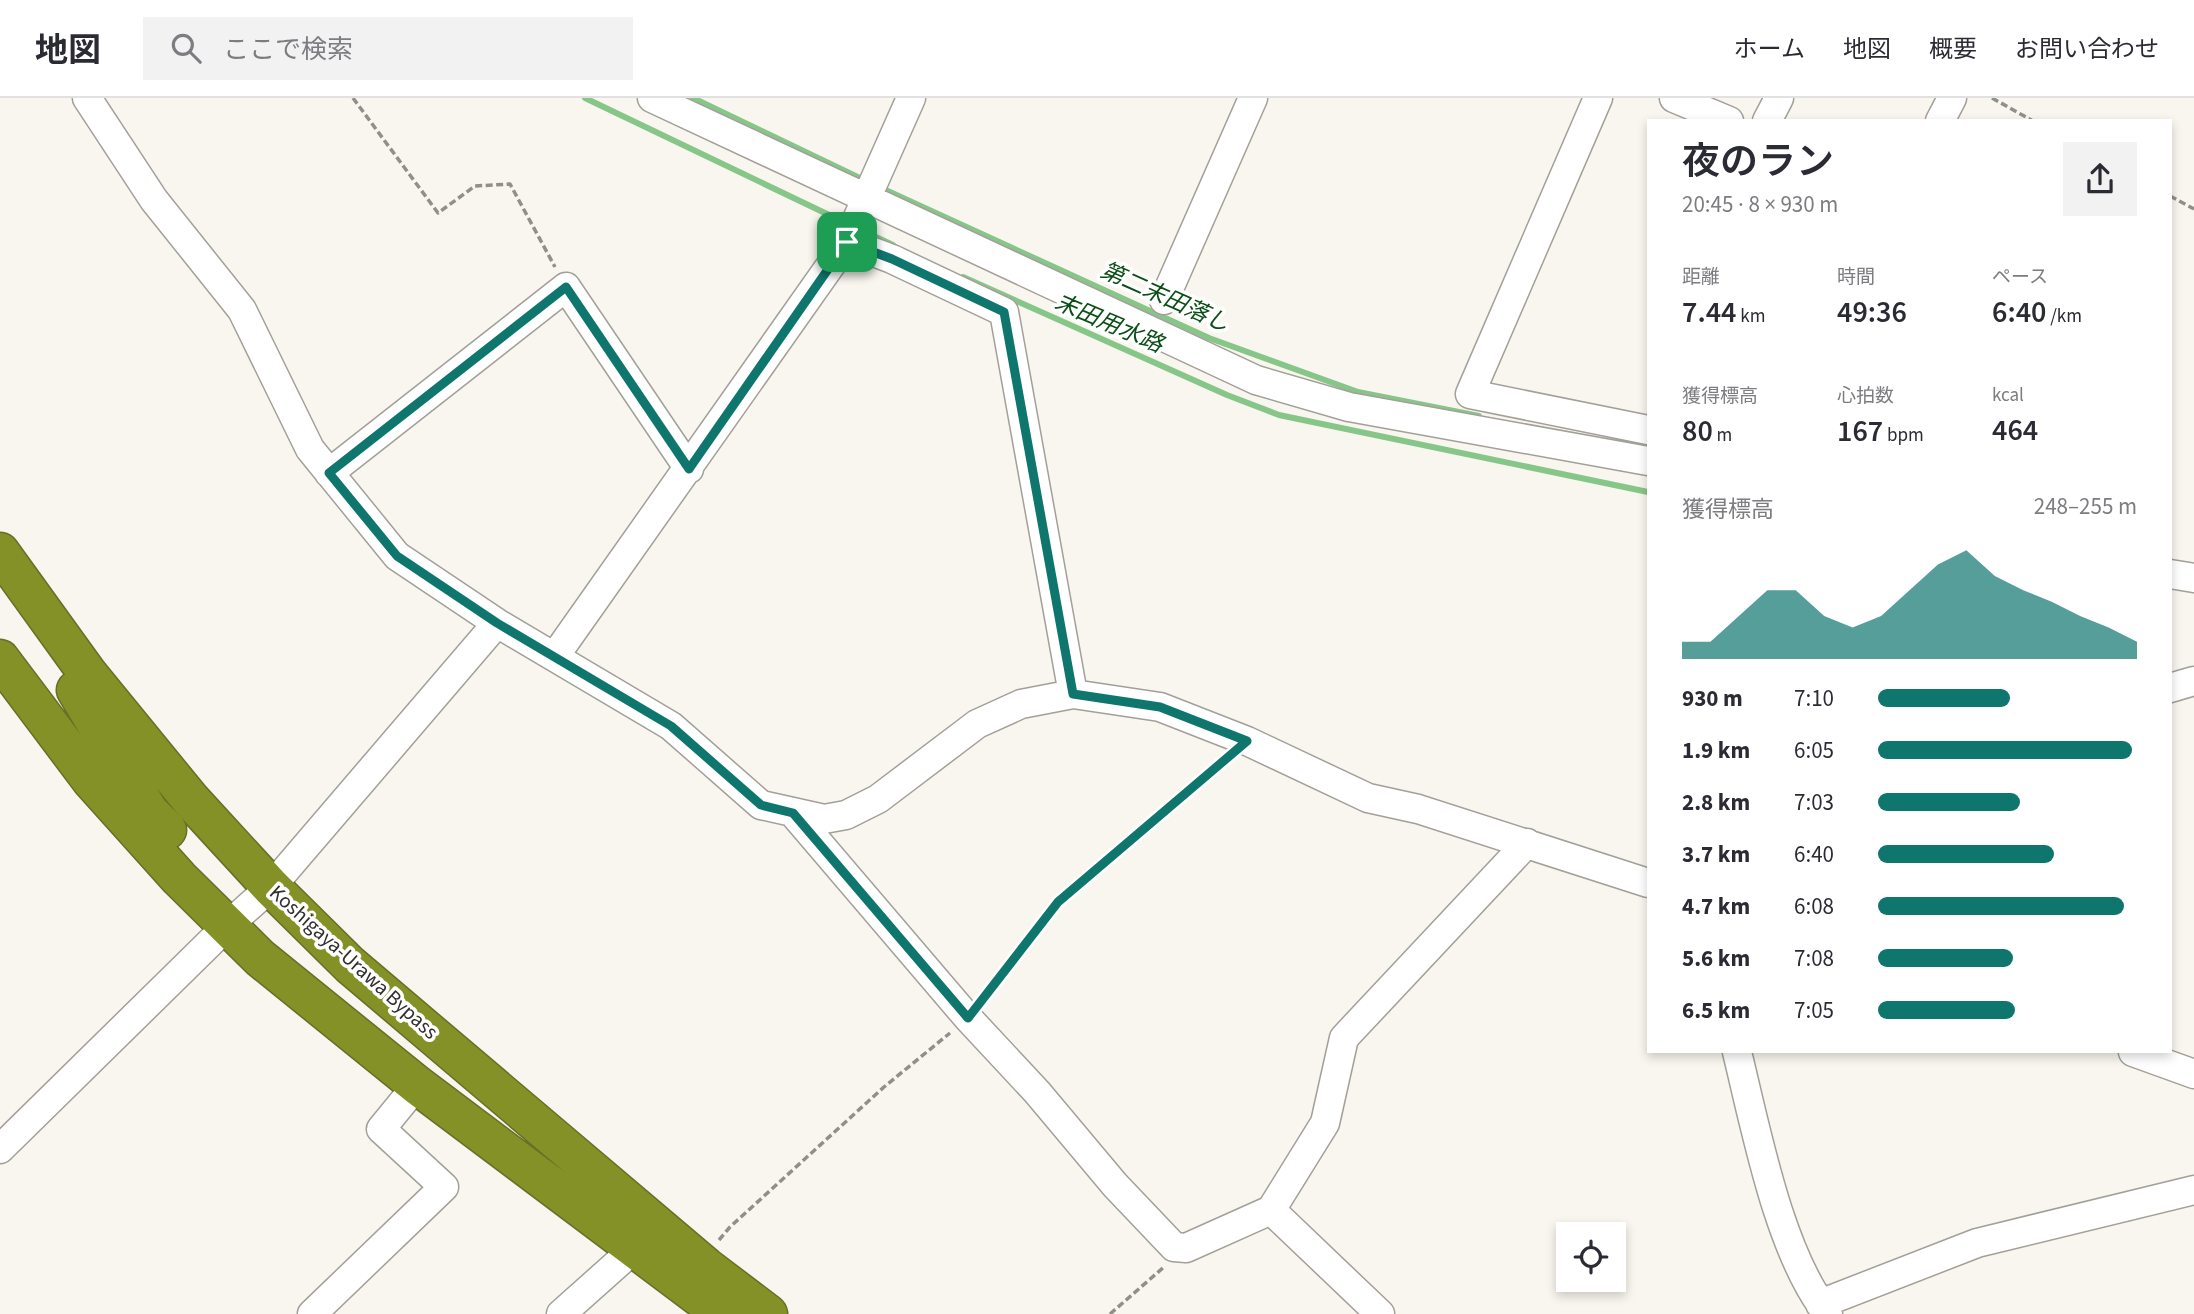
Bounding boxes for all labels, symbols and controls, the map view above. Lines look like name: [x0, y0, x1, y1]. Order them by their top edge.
search box: [143, 17, 633, 80]
text: 地図: [35, 27, 101, 74]
icon: search: [167, 29, 205, 67]
text: ここで検索: [223, 31, 353, 68]
text: ホーム: [1734, 32, 1805, 67]
text: 地図: [1843, 32, 1891, 67]
text: 概要: [1929, 32, 1977, 67]
text: お問い合わせ: [2015, 32, 2159, 67]
text: 夜のラン: [1682, 135, 1834, 189]
button: share: [2063, 142, 2137, 216]
text: 20:45 · 8 × 930 m: [1682, 188, 1838, 221]
pin: [817, 212, 877, 272]
icon: arrive: [828, 223, 866, 261]
water label: 第二末田落し: [1095, 254, 1235, 340]
text: 距離: [1682, 264, 1720, 291]
text: 時間: [1837, 264, 1875, 291]
text: ペース: [1992, 264, 2048, 291]
water label: 末田用水路: [1050, 285, 1170, 361]
text: 7.44: [1682, 291, 1736, 334]
text: 49:36: [1837, 291, 1907, 334]
text: 6:40: [1992, 291, 2046, 334]
text: km: [1736, 303, 1765, 330]
text: /km: [2046, 303, 2082, 330]
text: kcal: [1992, 382, 2024, 409]
text: 獲得標高: [1682, 383, 1758, 410]
text: 心拍数: [1837, 383, 1894, 410]
text: 464: [1992, 409, 2038, 452]
text: 80: [1682, 410, 1713, 453]
text: 167: [1837, 410, 1883, 453]
text: m: [1713, 422, 1732, 449]
text: bpm: [1883, 422, 1924, 449]
text: 248–255 m: [2034, 490, 2137, 523]
text: 獲得標高: [1682, 493, 1774, 526]
text: 930 m: [1682, 682, 1743, 715]
text: 7:10: [1794, 682, 1834, 715]
text: 1.9 km: [1682, 734, 1750, 767]
text: 6:05: [1794, 734, 1834, 767]
text: 2.8 km: [1682, 786, 1750, 819]
text: 7:03: [1794, 786, 1834, 819]
text: 3.7 km: [1682, 838, 1750, 871]
text: 6:40: [1794, 838, 1834, 871]
street label: Koshigaya-Urawa Bypass: [263, 878, 445, 1046]
text: 4.7 km: [1682, 890, 1750, 923]
text: 6:08: [1794, 890, 1834, 923]
text: 5.6 km: [1682, 942, 1750, 975]
text: 7:08: [1794, 942, 1834, 975]
text: 6.5 km: [1682, 994, 1750, 1027]
text: 7:05: [1794, 994, 1834, 1027]
map controls: [1556, 1222, 1626, 1292]
button: locate: [1556, 1222, 1626, 1292]

